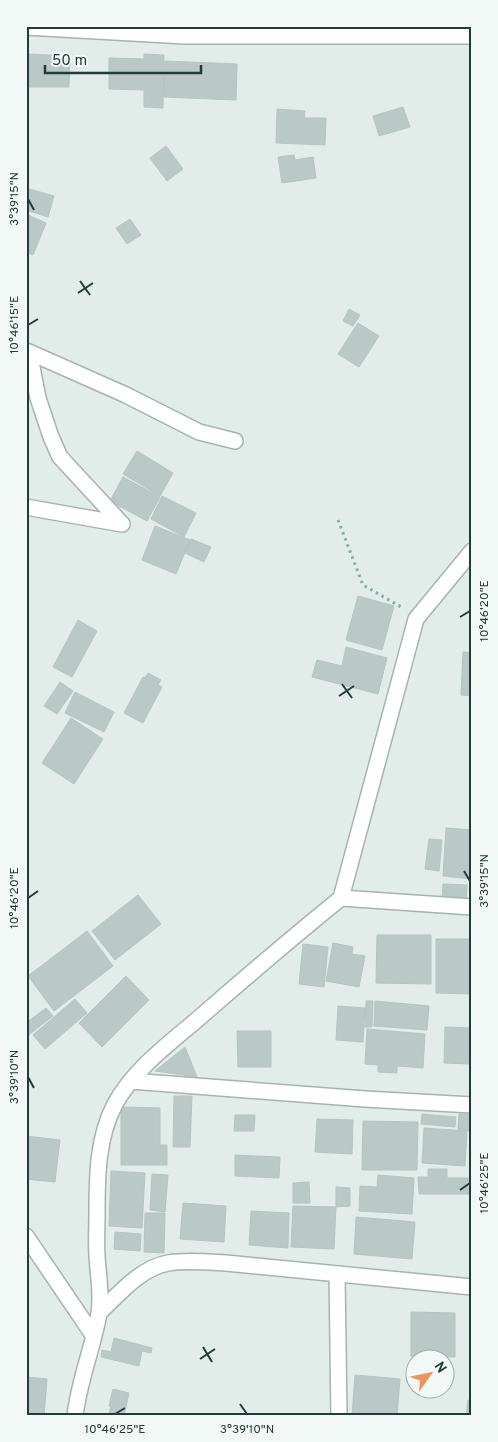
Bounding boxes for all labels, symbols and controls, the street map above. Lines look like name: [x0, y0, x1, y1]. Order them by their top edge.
scale bar: [45, 42, 201, 74]
text: 50 m: [52, 52, 87, 71]
text: 3°39'15"N: [7, 172, 23, 226]
text: 10°46'15"E: [7, 296, 23, 354]
text: 10°46'20"E: [477, 580, 493, 642]
text: 3°39'15"N: [477, 854, 493, 908]
text: 10°46'20"E: [7, 867, 23, 929]
text: 3°39'10"N: [7, 1050, 23, 1104]
text: 10°46'25"E: [477, 1152, 493, 1214]
north arrow: [406, 1350, 456, 1400]
text: N: [430, 1359, 450, 1377]
text: 10°46'25"E: [84, 1422, 146, 1438]
text: 3°39'10"N: [220, 1422, 274, 1438]

